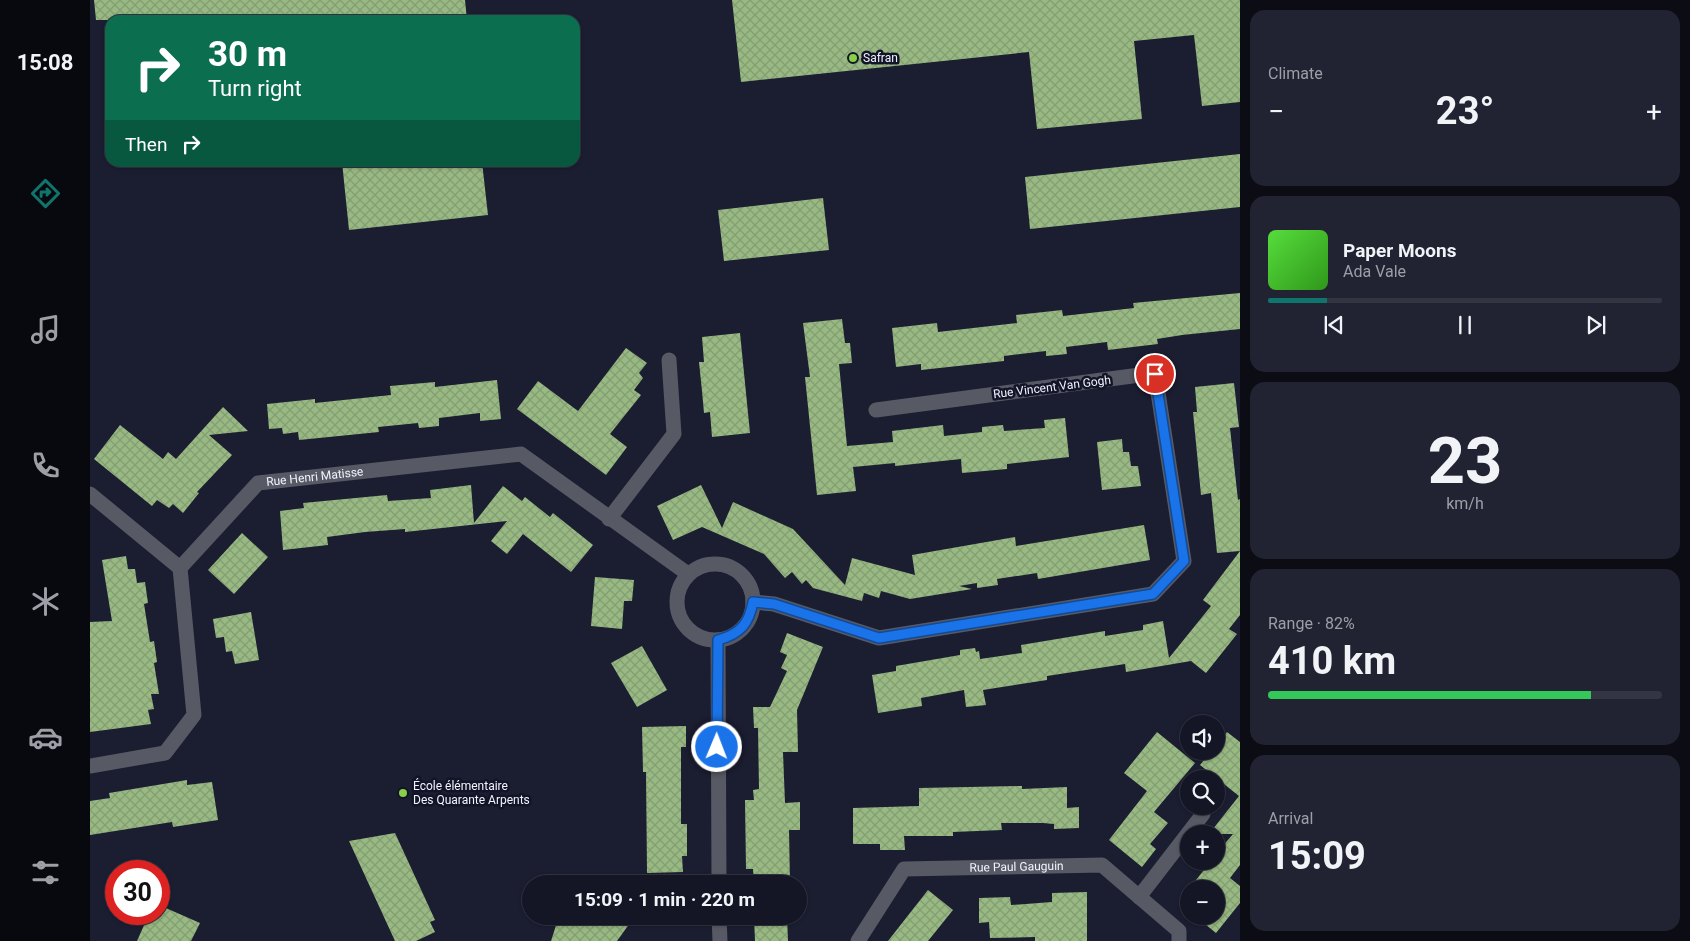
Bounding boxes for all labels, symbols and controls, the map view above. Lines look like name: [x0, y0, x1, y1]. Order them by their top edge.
text: 30 m: [208, 34, 287, 75]
icon: right: [125, 35, 190, 100]
text: 15:08: [17, 50, 73, 75]
place label: Safran: [863, 51, 898, 65]
marker: Safran: [847, 52, 859, 64]
text: Climate: [1268, 64, 1323, 83]
text: Turn right: [208, 76, 302, 101]
text: 23°: [1436, 89, 1494, 133]
text: −: [1268, 95, 1284, 128]
text: +: [1646, 95, 1662, 128]
icon: right: [177, 130, 205, 158]
text: Then: [125, 133, 167, 156]
icon: directions: [28, 176, 63, 211]
text: Paper Moons: [1343, 239, 1456, 262]
text: Ada Vale: [1343, 262, 1406, 281]
icon: previous: [1320, 311, 1348, 339]
icon: pause: [1451, 311, 1479, 339]
icon: next: [1582, 311, 1610, 339]
icon: music: [28, 312, 63, 347]
pin: [1134, 353, 1176, 395]
icon: arrive: [1141, 360, 1169, 388]
street label: Rue Vincent Van Gogh: [992, 373, 1112, 401]
text: 23: [1428, 423, 1502, 499]
icon: phone: [28, 448, 63, 483]
street label: Rue Henri Matisse: [265, 464, 364, 489]
text: km/h: [1446, 494, 1484, 513]
icon: climate: [28, 584, 63, 619]
text: Range · 82%: [1268, 614, 1355, 633]
text: 410 km: [1268, 639, 1396, 683]
map controls: [1180, 715, 1225, 925]
button: sound: [1180, 715, 1225, 760]
icon: car: [28, 720, 63, 755]
position arrow: [690, 720, 742, 772]
button: search: [1180, 770, 1225, 815]
place label: École élémentaire Des Quarante Arpents: [413, 778, 530, 807]
marker: École élémentaire Des Quarante Arpents: [397, 787, 409, 799]
text: Arrival: [1268, 809, 1313, 828]
button: +: [1180, 825, 1225, 870]
text: 15:09: [1268, 834, 1366, 878]
icon: filters: [28, 855, 63, 890]
street label: Rue Paul Gauguin: [969, 859, 1064, 875]
speed limit sign: 30: [105, 860, 170, 925]
button: −: [1180, 880, 1225, 925]
text: 15:09 · 1 min · 220 m: [574, 888, 755, 911]

